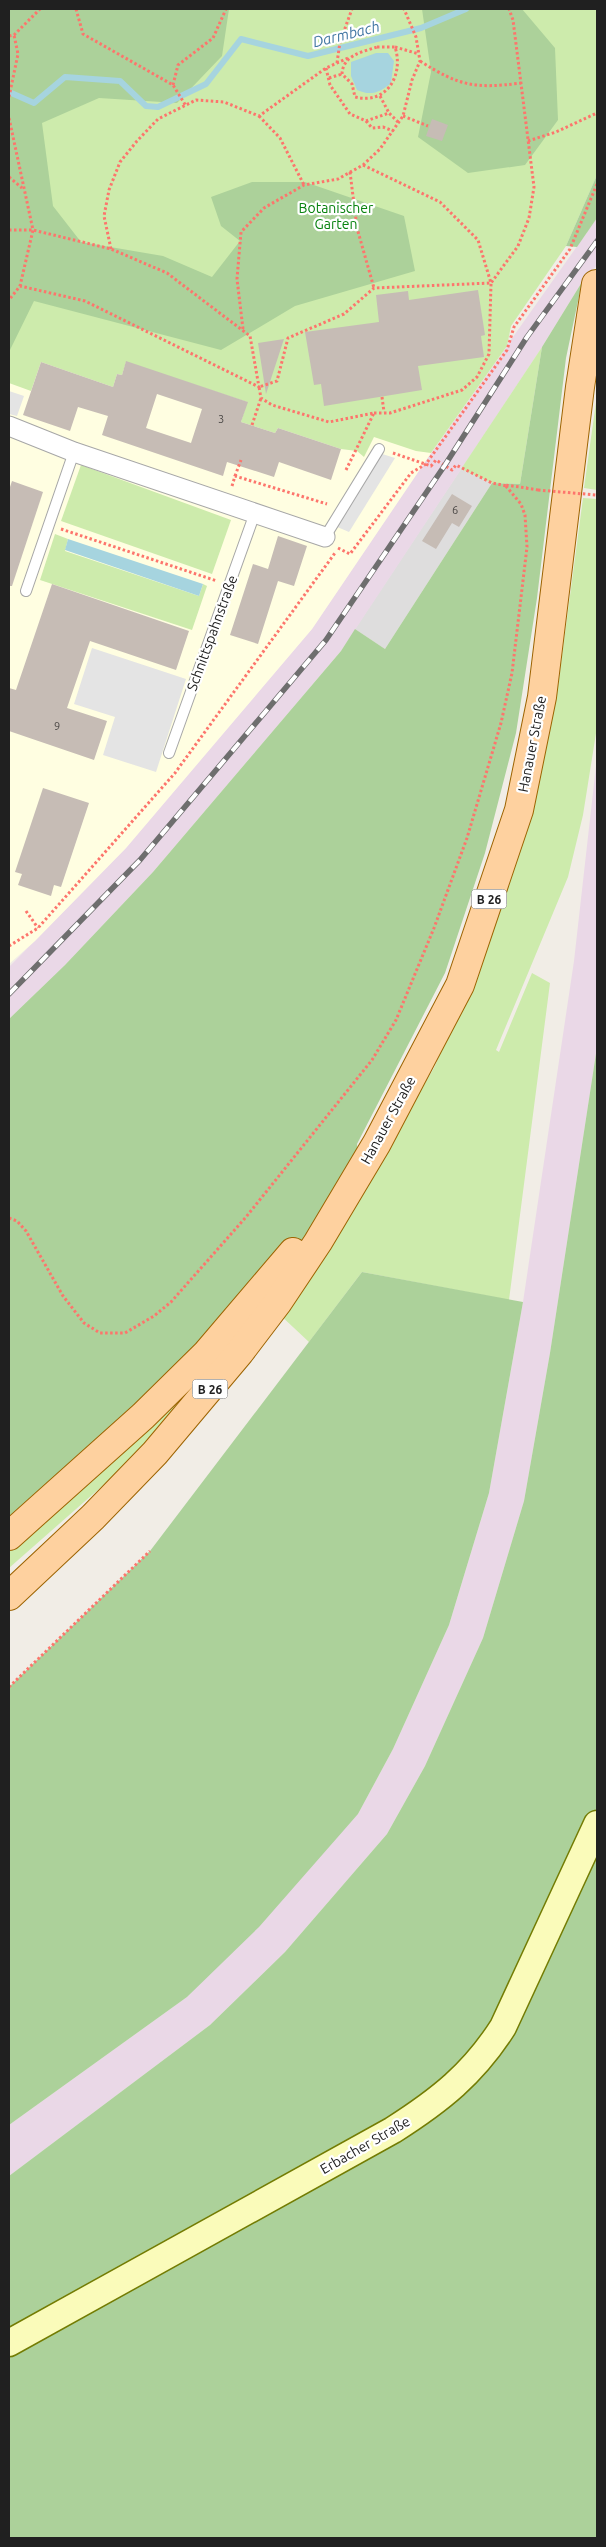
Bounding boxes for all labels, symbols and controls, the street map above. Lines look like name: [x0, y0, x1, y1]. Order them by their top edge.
water label: Darmbach: [311, 17, 381, 51]
park label: Botanischer Garten: [299, 200, 374, 232]
house number: 3: [218, 413, 224, 425]
house number: 6: [452, 504, 458, 516]
street label: Schnittspahnstraße: [184, 573, 240, 693]
street label: Hanauer Straße: [515, 694, 549, 794]
house number: 9: [54, 720, 60, 732]
road number: B 26: [472, 890, 506, 909]
street label: Hanauer Straße: [357, 1073, 419, 1167]
road number: B 26: [192, 1380, 228, 1398]
street label: Erbacher Straße: [317, 2113, 413, 2177]

